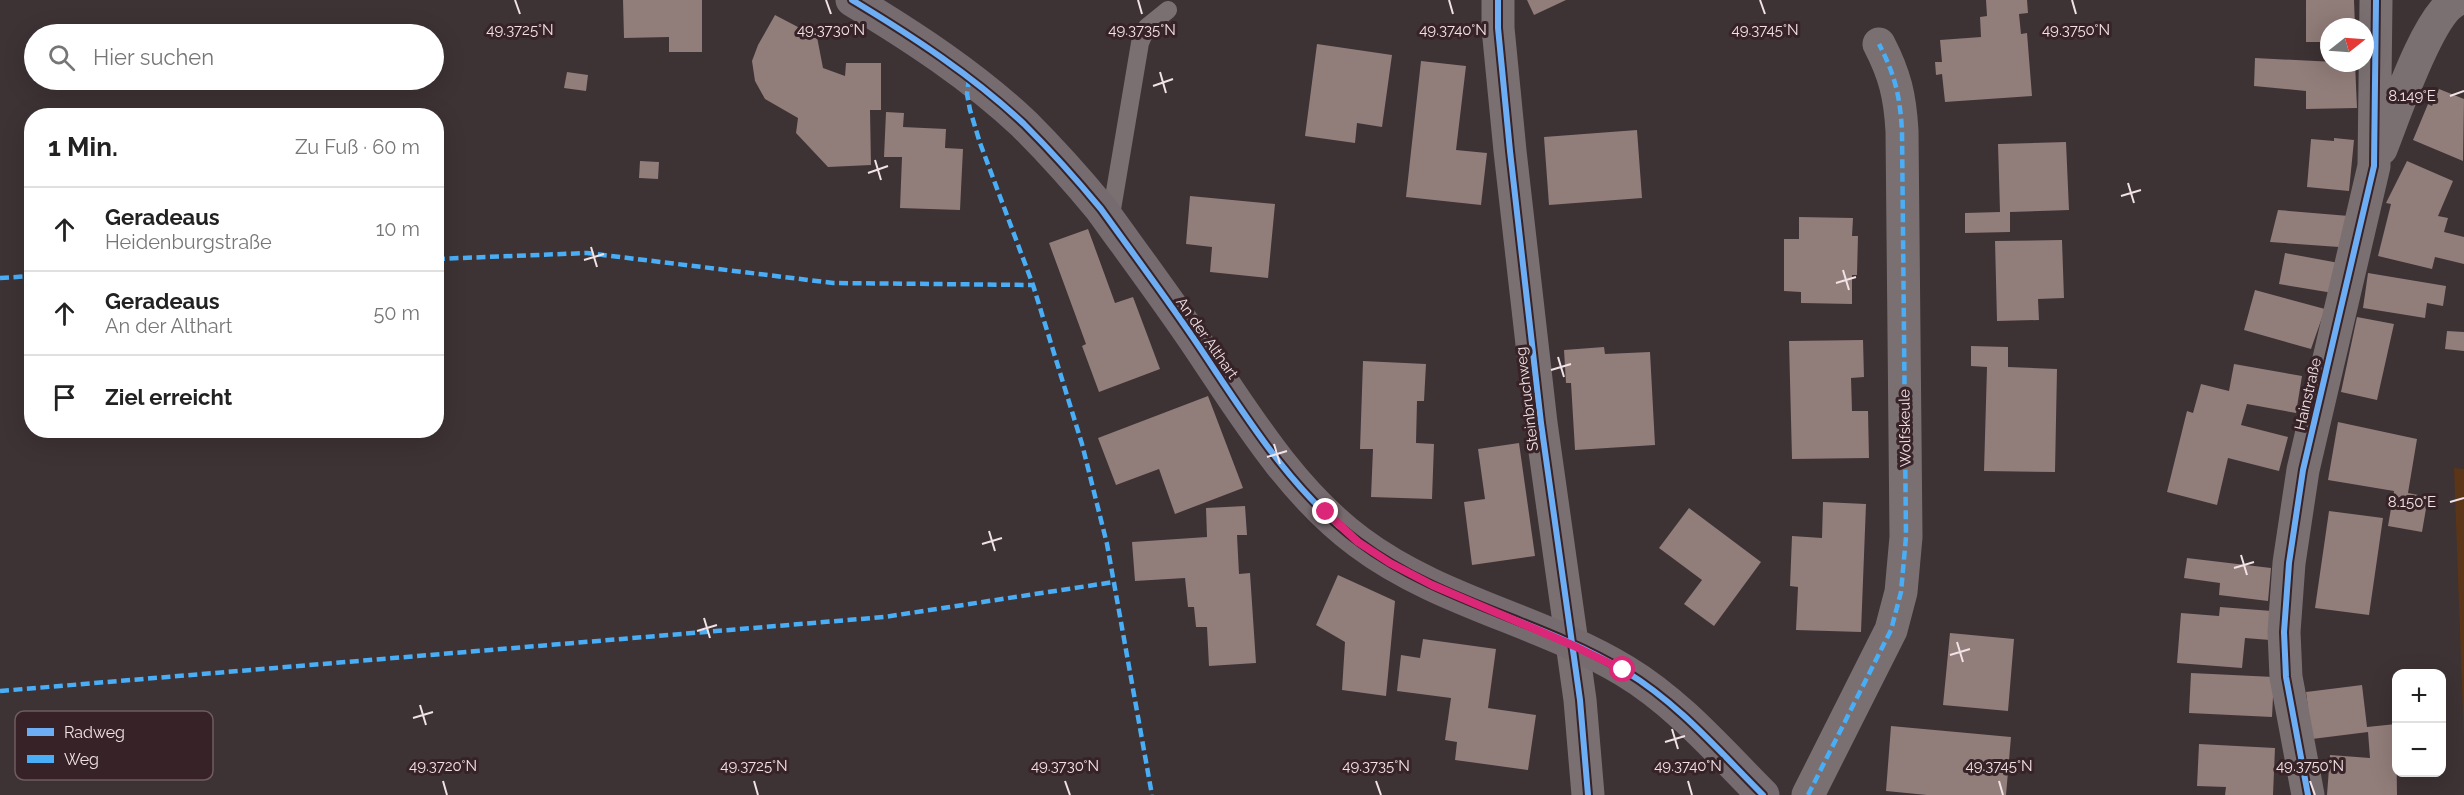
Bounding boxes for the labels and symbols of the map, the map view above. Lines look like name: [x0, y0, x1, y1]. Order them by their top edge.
north arrow: [2320, 18, 2374, 72]
text: 49.3725°N: [486, 21, 554, 39]
text: 49.3730°N: [797, 21, 865, 39]
text: 49.3735°N: [1108, 21, 1176, 39]
text: 49.3740°N: [1419, 21, 1487, 39]
text: 49.3745°N: [1732, 21, 1798, 39]
text: 49.3750°N: [2042, 21, 2110, 39]
text: 8.149°E: [2388, 87, 2436, 105]
street label: An der Althart: [1172, 294, 1242, 382]
street label: Steinbruchweg: [1512, 346, 1542, 452]
street label: Hainstraße: [2291, 356, 2325, 432]
street label: Wolfskeule: [1895, 389, 1915, 467]
text: 8.150°E: [2388, 493, 2436, 511]
route end: [1312, 498, 1338, 524]
route start: [1609, 656, 1635, 682]
legend: [15, 711, 213, 780]
text: Radweg: [64, 723, 125, 742]
text: Weg: [64, 750, 99, 769]
text: 49.3720°N: [409, 757, 477, 775]
text: 49.3725°N: [720, 757, 788, 775]
text: 49.3730°N: [1031, 757, 1099, 775]
text: 49.3735°N: [1342, 757, 1410, 775]
text: 49.3740°N: [1654, 757, 1722, 775]
text: 49.3745°N: [1966, 757, 2032, 775]
text: 49.3750°N: [2276, 757, 2344, 775]

